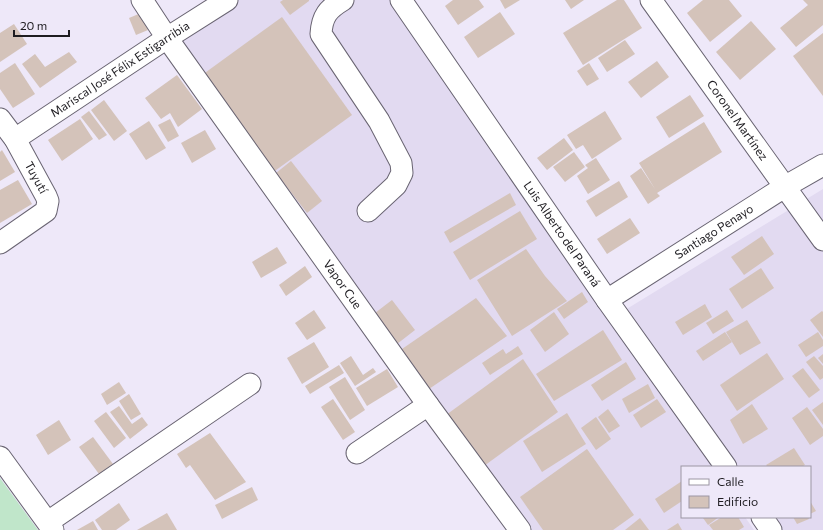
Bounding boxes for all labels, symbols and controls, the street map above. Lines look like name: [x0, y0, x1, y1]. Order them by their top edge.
scale bar: [14, 12, 69, 38]
text: 20 m: [20, 18, 47, 32]
street label: Mariscal José Félix Estigarribia: [47, 18, 192, 120]
street label: Coronel Martínez: [705, 77, 772, 163]
street label: Tuyutí: [23, 159, 52, 196]
street label: Luis Alberto del Paraná: [521, 178, 604, 289]
street label: Santiago Penayo: [672, 201, 755, 261]
street label: Vapor Cue: [321, 257, 365, 311]
legend: [681, 466, 811, 518]
text: Calle: [717, 474, 744, 488]
text: Edificio: [717, 494, 758, 508]

